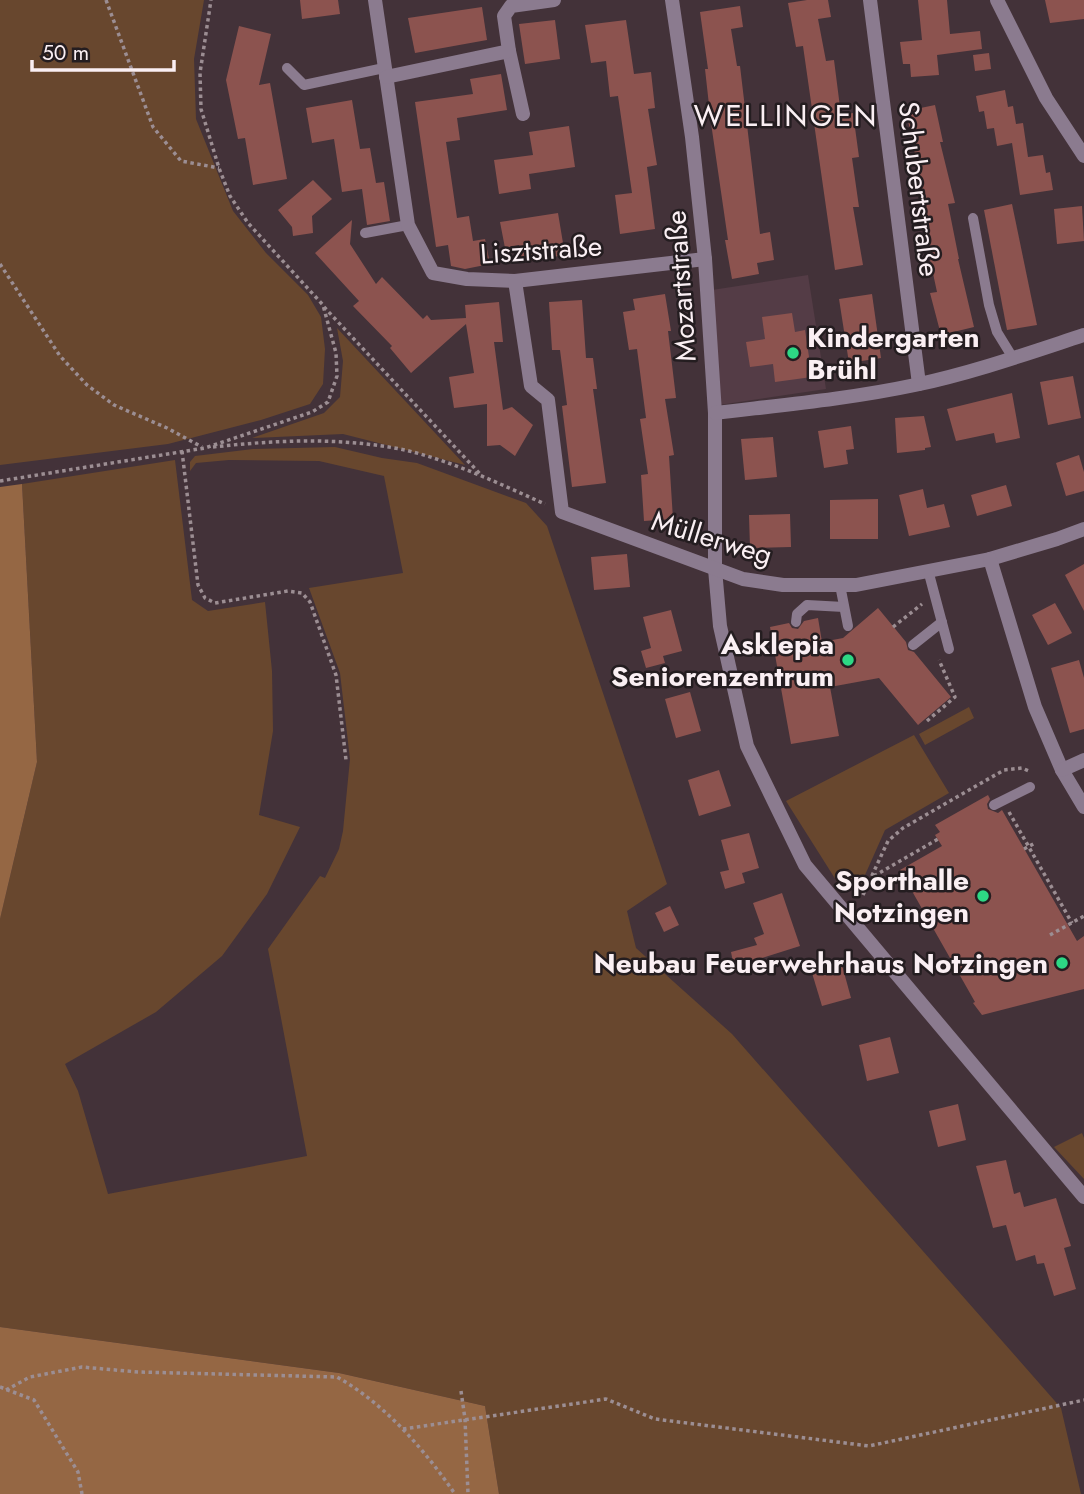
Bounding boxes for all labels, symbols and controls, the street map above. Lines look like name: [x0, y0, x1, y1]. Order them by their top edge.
scale bar: [32, 28, 173, 72]
text: 50 m: [42, 38, 89, 68]
district label: WELLINGEN: [694, 94, 878, 137]
street label: Schubertstraße: [888, 99, 950, 279]
street label: Mozartstraße: [655, 209, 707, 363]
street label: Lisztstraße: [479, 225, 603, 275]
place label: Kindergarten Brühl: [807, 317, 980, 390]
marker: Kindergarten Brühl: [785, 345, 801, 361]
street label: Müllerweg: [647, 500, 777, 576]
place label: Asklepia Seniorenzentrum: [611, 624, 834, 697]
marker: Asklepia Seniorenzentrum: [840, 652, 856, 668]
place label: Sporthalle Notzingen: [834, 860, 969, 933]
marker: Sporthalle Notzingen: [975, 888, 991, 904]
place label: Neubau Feuerwehrhaus Notzingen: [594, 943, 1048, 984]
marker: Neubau Feuerwehrhaus Notzingen: [1054, 955, 1070, 971]

